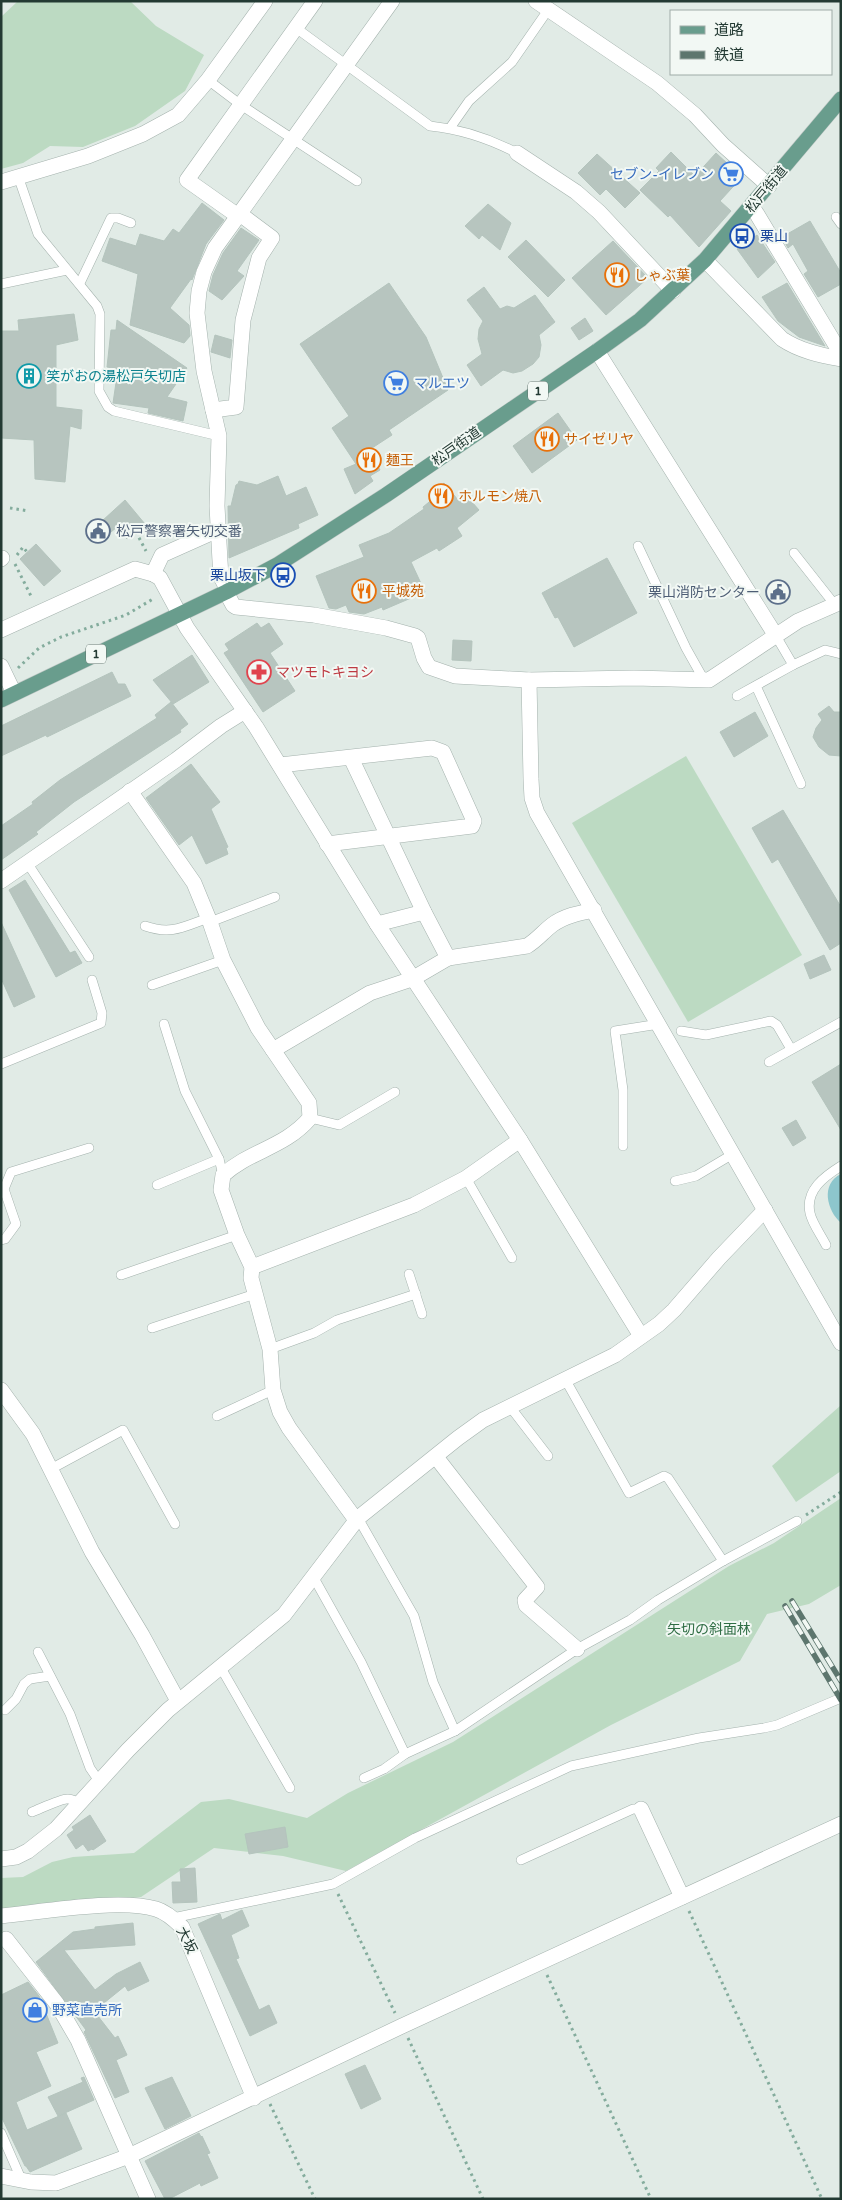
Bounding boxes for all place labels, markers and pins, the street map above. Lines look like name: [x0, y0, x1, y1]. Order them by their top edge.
supermarket icon: セブン-イレブン: [718, 161, 744, 187]
place label: セブン-イレブン: [610, 166, 714, 183]
bus stop icon: 栗山: [729, 223, 755, 249]
place label: 栗山: [760, 228, 788, 245]
restaurant icon: しゃぶ葉: [604, 262, 630, 288]
place label: しゃぶ葉: [634, 267, 690, 284]
building icon: 笑がおの湯松戸矢切店: [16, 363, 42, 389]
place label: 笑がおの湯松戸矢切店: [46, 368, 186, 385]
supermarket icon: マルエツ: [383, 370, 409, 396]
place label: マルエツ: [414, 375, 470, 392]
restaurant icon: サイゼリヤ: [534, 426, 560, 452]
place label: サイゼリヤ: [564, 431, 634, 448]
restaurant icon: 麺王: [356, 447, 382, 473]
place label: 麺王: [386, 452, 414, 469]
restaurant icon: ホルモン焼八: [428, 483, 454, 509]
place label: ホルモン焼八: [458, 488, 542, 505]
public building icon: 松戸警察署矢切交番: [85, 518, 111, 544]
place label: 松戸警察署矢切交番: [116, 523, 242, 540]
bus stop icon: 栗山坂下: [270, 562, 296, 588]
place label: 栗山坂下: [210, 567, 266, 584]
restaurant icon: 平城苑: [351, 578, 377, 604]
public building icon: 栗山消防センター: [765, 579, 791, 605]
place label: 平城苑: [382, 583, 424, 600]
place label: 栗山消防センター: [648, 584, 760, 601]
pharmacy icon: マツモトキヨシ: [246, 659, 272, 685]
place label: マツモトキヨシ: [276, 664, 374, 681]
shop icon: 野菜直売所: [22, 1997, 48, 2023]
place label: 野菜直売所: [52, 2002, 122, 2019]

